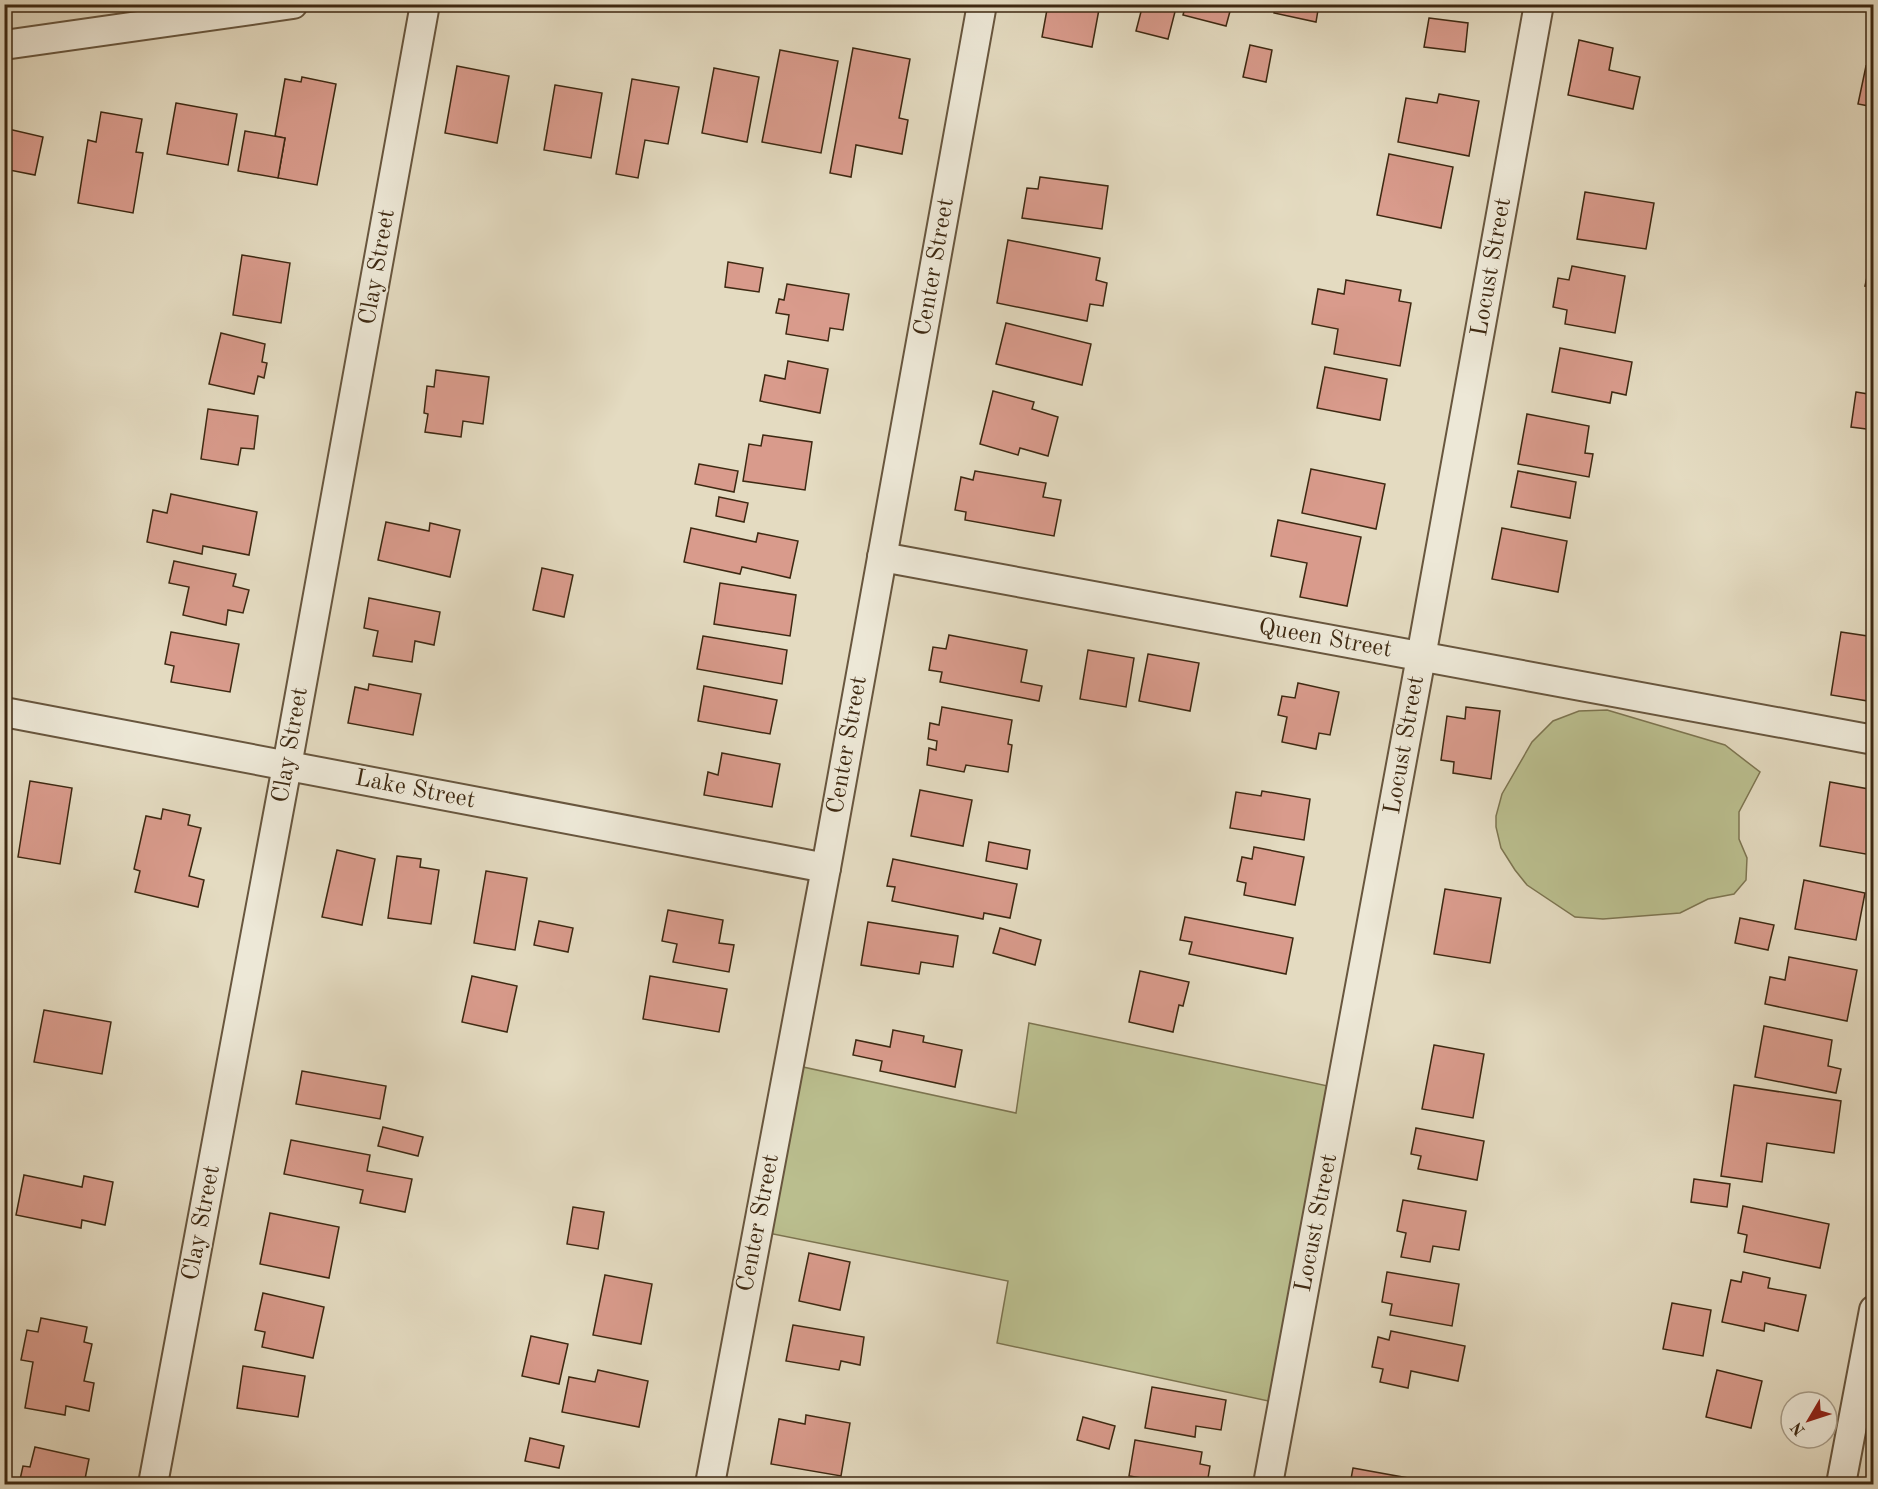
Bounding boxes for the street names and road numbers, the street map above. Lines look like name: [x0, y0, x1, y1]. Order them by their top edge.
street label: Center Street: [911, 196, 959, 338]
street label: Locust Street: [1468, 196, 1516, 338]
street label: Clay Street: [356, 207, 400, 327]
street label: Queen Street: [1256, 615, 1394, 663]
street label: Center Street: [824, 674, 872, 816]
street label: Locust Street: [1381, 674, 1429, 816]
street label: Clay Street: [269, 685, 313, 805]
street label: Lake Street: [353, 767, 477, 813]
street label: Center Street: [734, 1152, 784, 1294]
street label: Locust Street: [1292, 1152, 1342, 1294]
street label: Clay Street: [179, 1163, 225, 1283]

